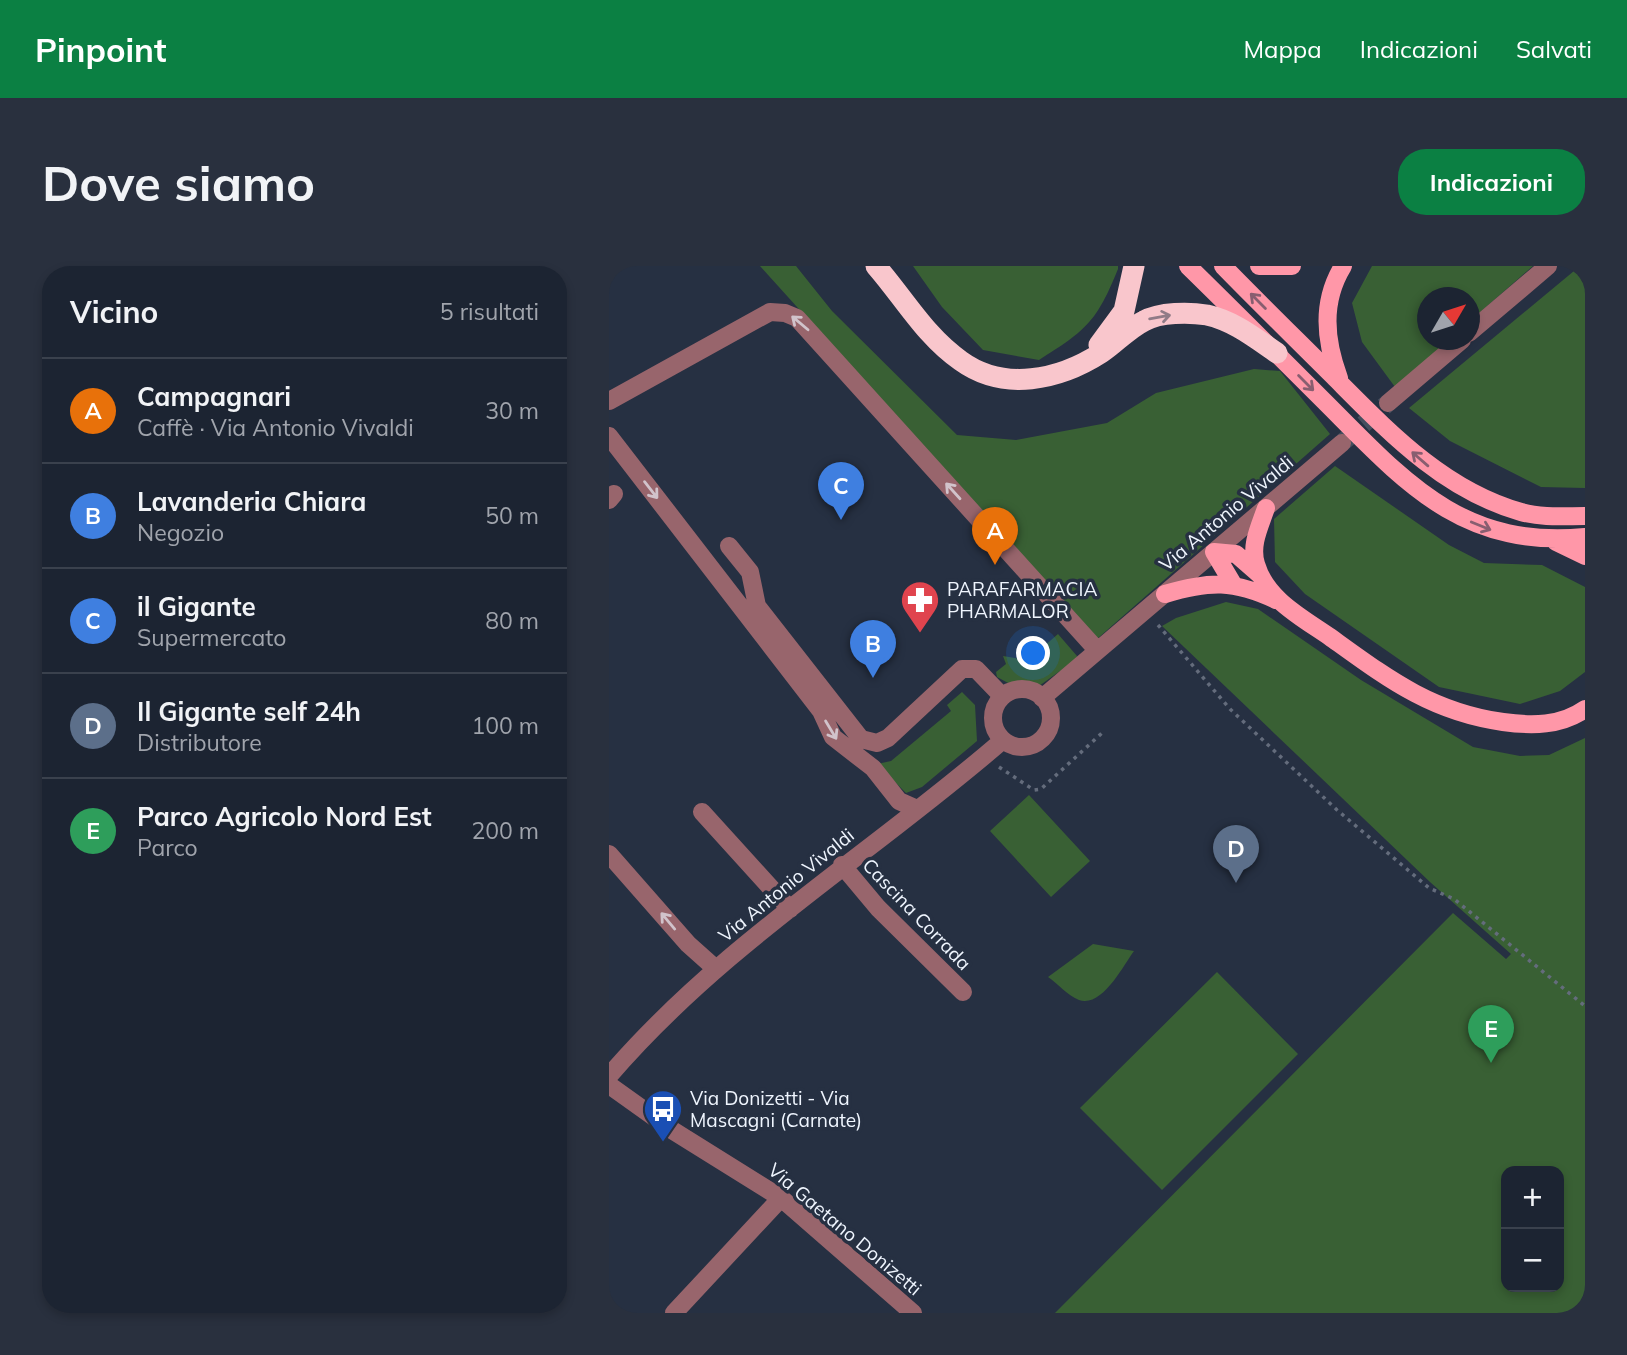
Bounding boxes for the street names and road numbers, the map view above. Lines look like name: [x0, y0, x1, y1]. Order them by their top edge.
street label: Via Antonio Vivaldi: [1154, 450, 1298, 576]
street label: Via Antonio Vivaldi: [713, 823, 859, 947]
street label: Cascina Corrada: [858, 853, 976, 975]
street label: Via Gaetano Donizetti: [763, 1158, 927, 1300]

